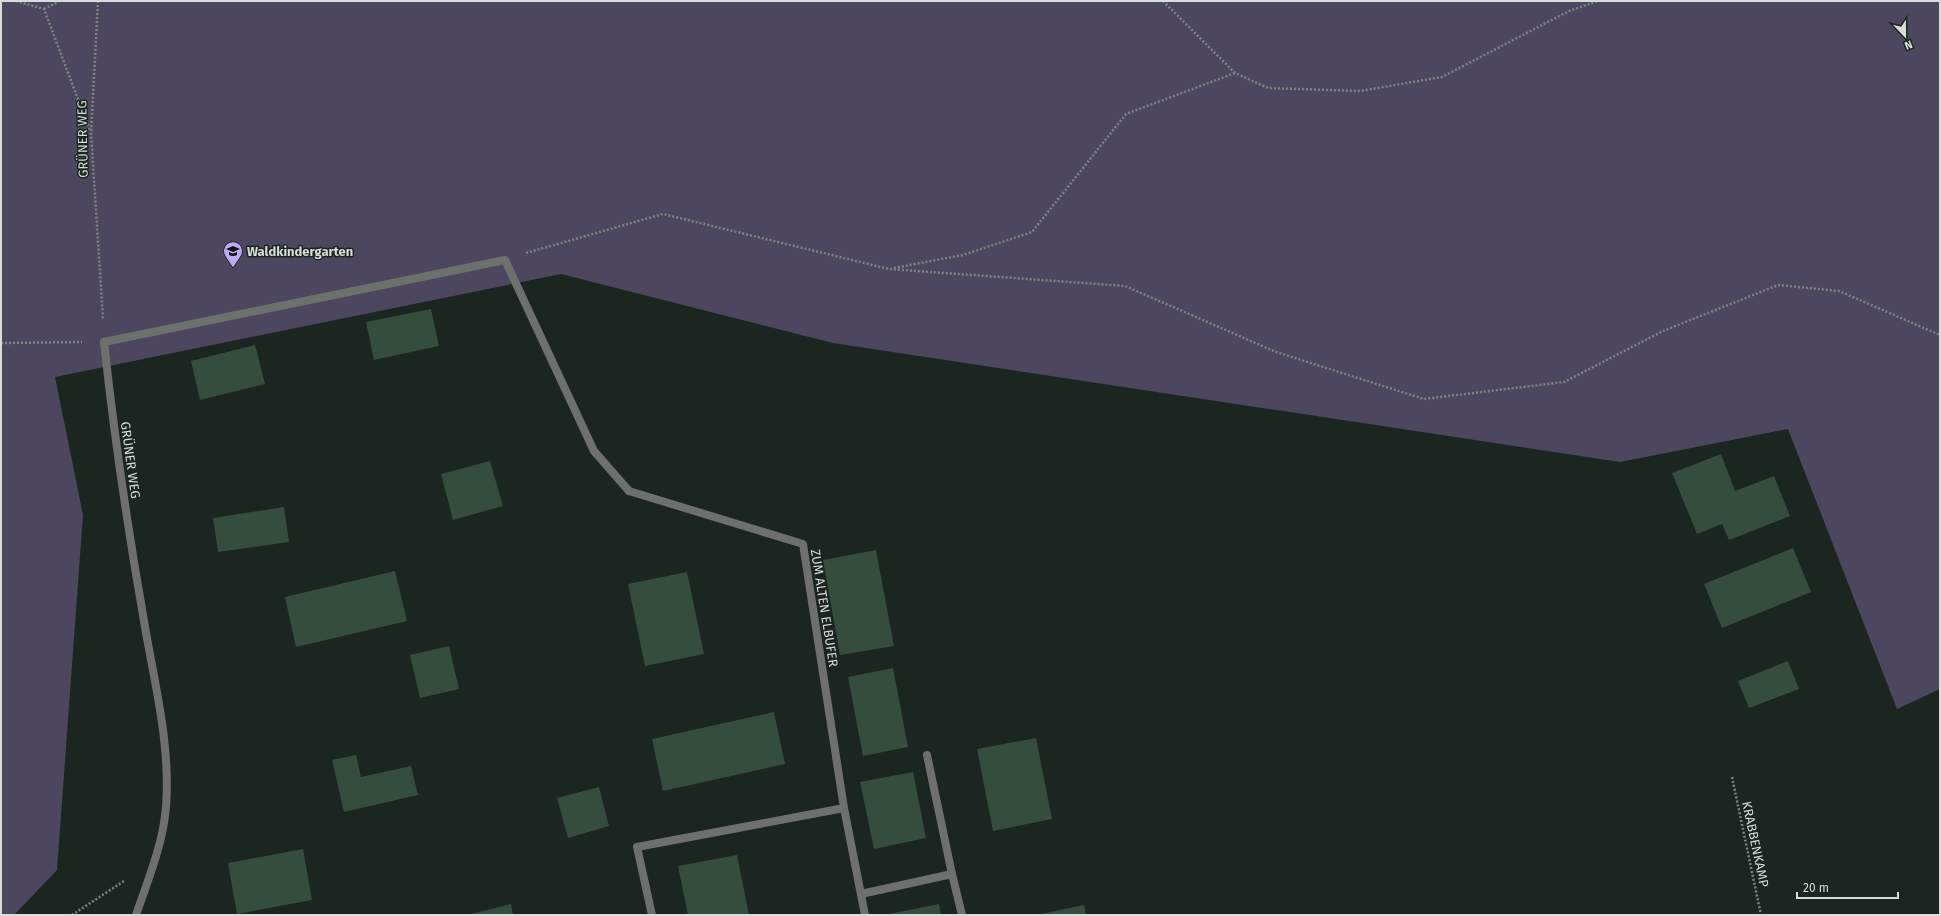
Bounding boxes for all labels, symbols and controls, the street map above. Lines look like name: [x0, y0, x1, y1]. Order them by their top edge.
north arrow: [1885, 16, 1925, 56]
text: N: [1903, 37, 1914, 52]
street label: GRÜNER WEG: [73, 100, 91, 178]
school or university icon: Waldkindergarten: [222, 240, 244, 268]
place label: Waldkindergarten: [247, 244, 353, 259]
street label: GRÜNER WEG: [118, 421, 144, 499]
street label: ZUM ALTEN ELBUFER: [808, 548, 841, 668]
street label: KRABBENKAMP: [1739, 800, 1772, 889]
scale bar: [1797, 874, 1898, 900]
text: 20 m: [1803, 881, 1829, 895]

